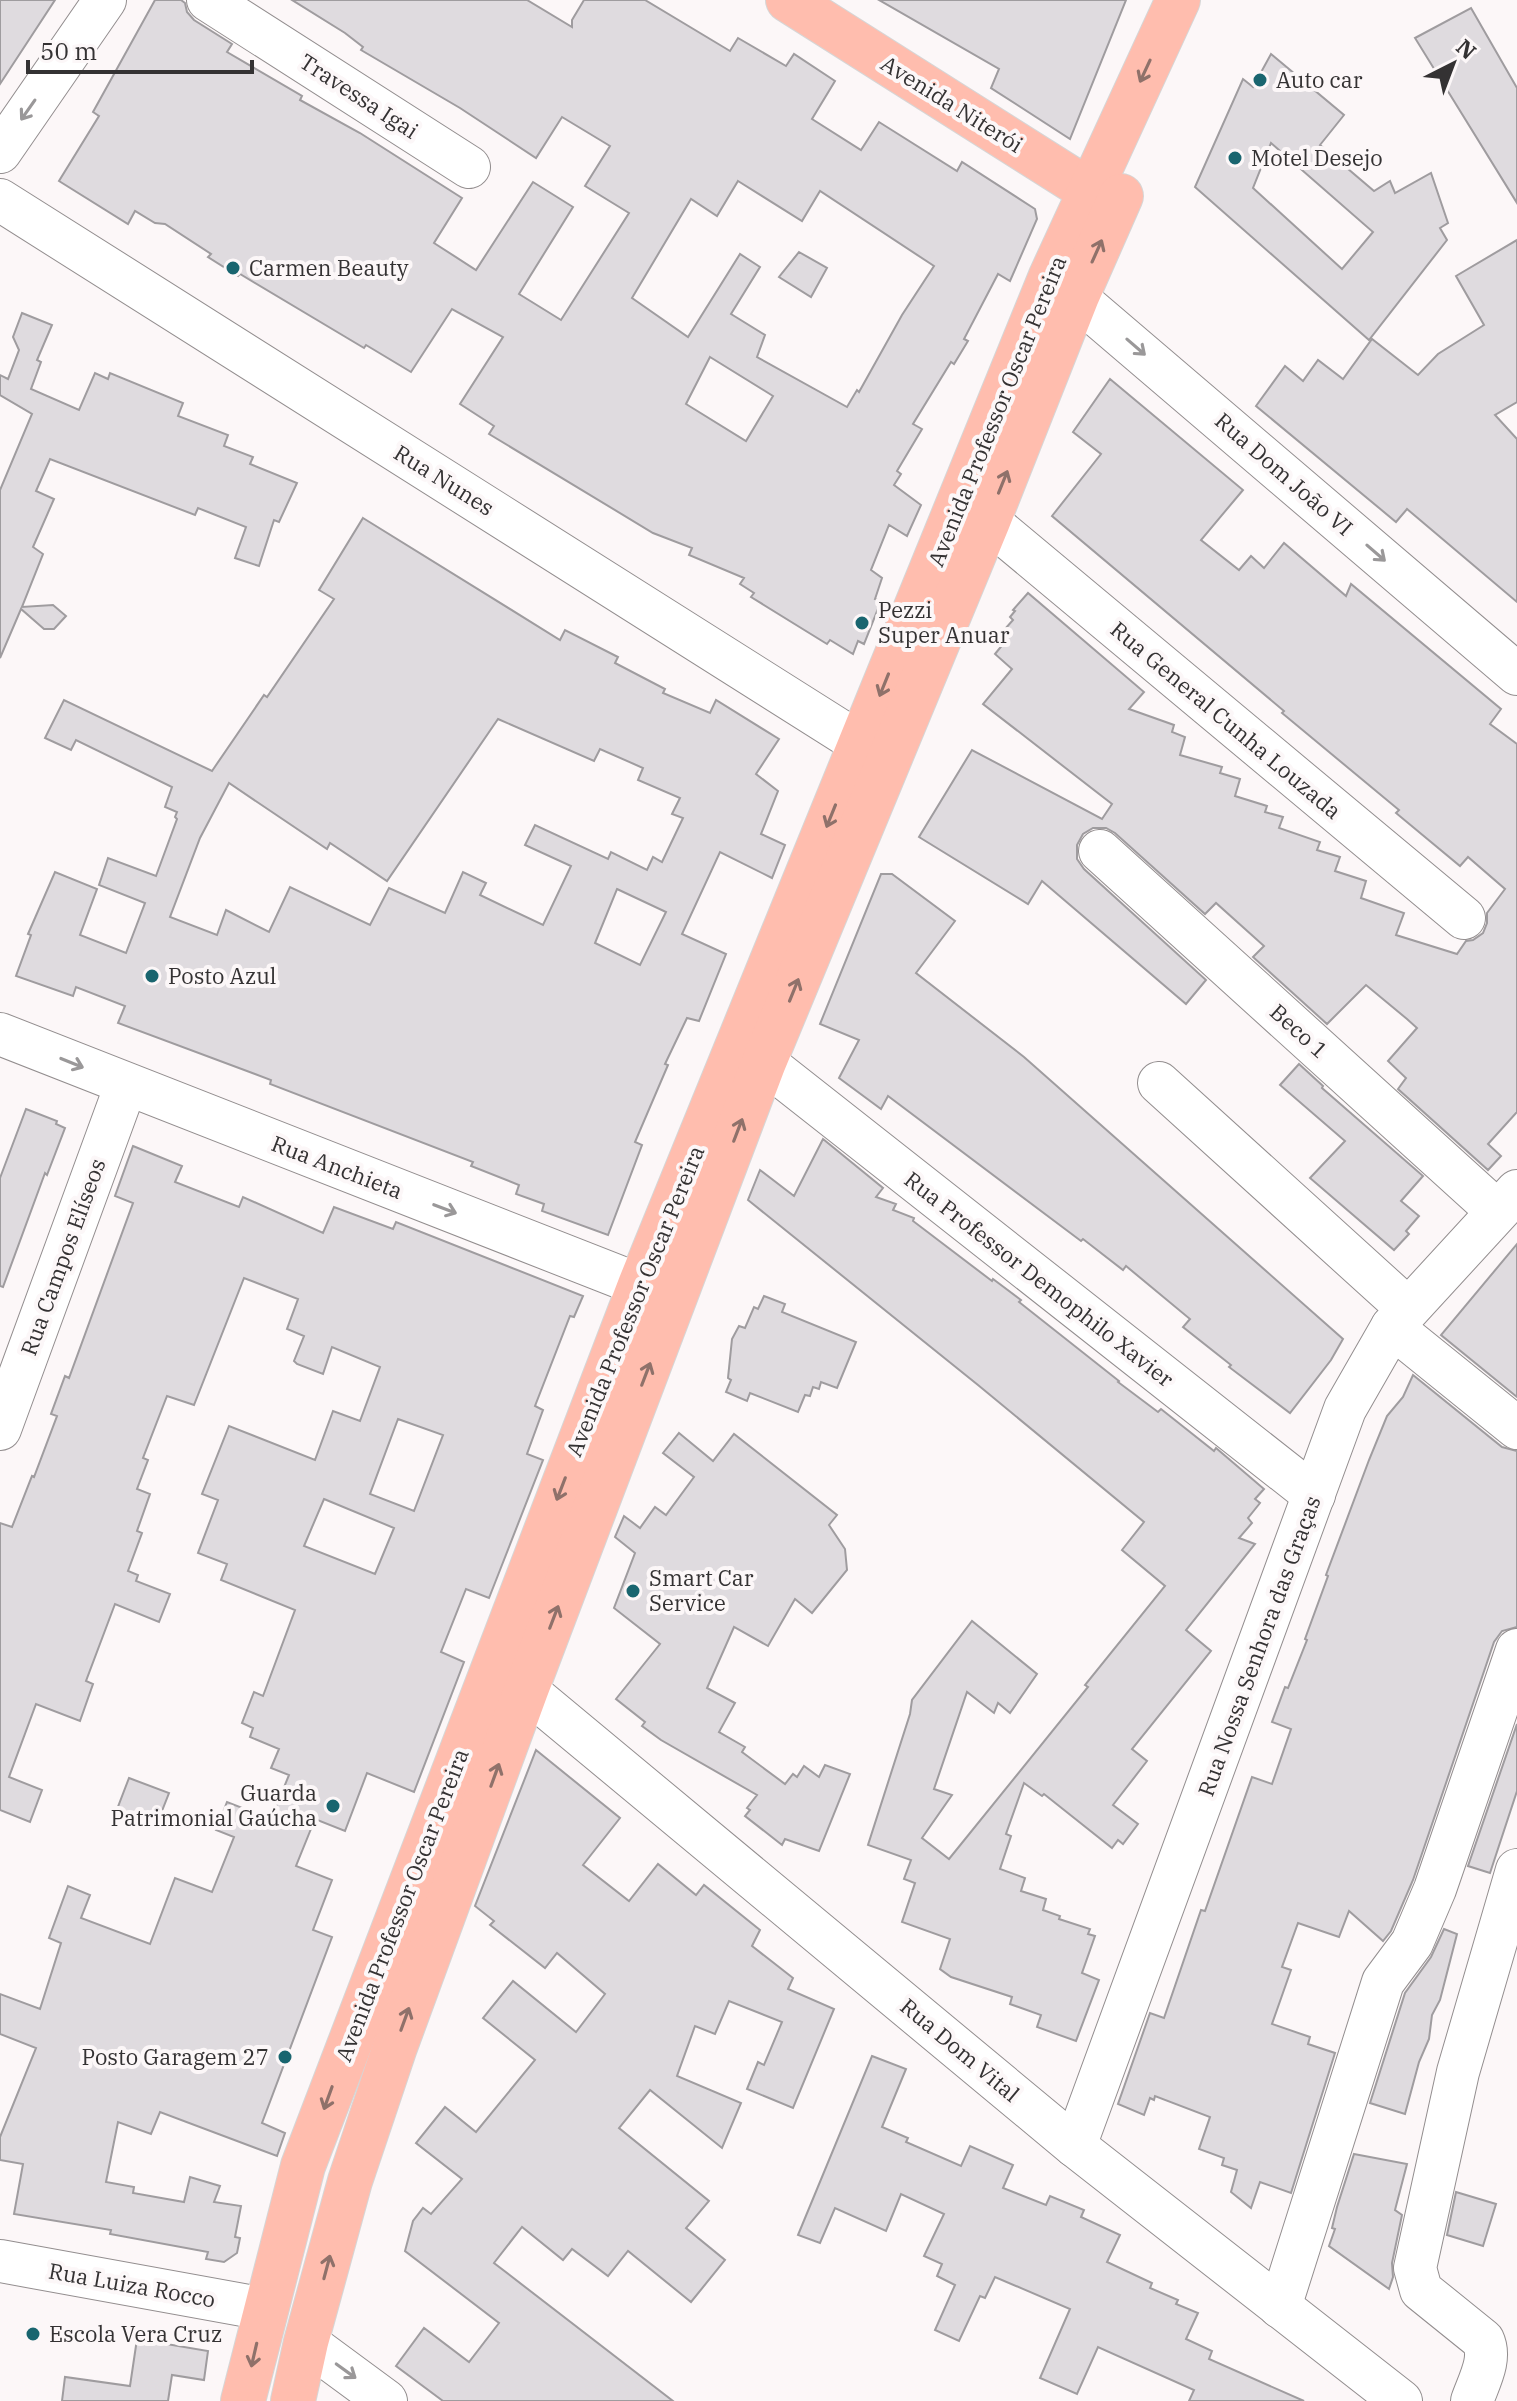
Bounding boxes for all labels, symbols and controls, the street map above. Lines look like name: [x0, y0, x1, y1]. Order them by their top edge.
scale bar: [28, 24, 252, 74]
north arrow: [1413, 24, 1493, 104]
text: N: [1451, 32, 1483, 65]
text: 50 m: [40, 35, 97, 67]
street label: Travessa Igai: [294, 46, 424, 145]
street label: Avenida Niterói: [876, 48, 1029, 159]
one-way arrow: [1137, 58, 1152, 83]
place label: Auto car: [1276, 65, 1363, 94]
marker: Auto car: [1251, 71, 1269, 89]
one-way arrow: [20, 99, 37, 121]
place label: Motel Desejo: [1251, 143, 1383, 172]
marker: Motel Desejo: [1226, 149, 1244, 167]
one-way arrow: [1090, 239, 1105, 264]
street label: Avenida Professor Oscar Pereira: [921, 251, 1072, 570]
place label: Carmen Beauty: [249, 253, 409, 282]
marker: Carmen Beauty: [224, 259, 242, 277]
one-way arrow: [1125, 338, 1146, 356]
street label: Rua Dom João VI: [1209, 406, 1359, 542]
street label: Rua Nunes: [389, 437, 500, 522]
one-way arrow: [997, 470, 1011, 495]
one-way arrow: [1365, 544, 1386, 562]
place label: Pezzi Super Anuar: [878, 595, 1010, 649]
marker: Pezzi Super Anuar: [853, 614, 871, 632]
street label: Rua General Cunha Louzada: [1105, 614, 1348, 825]
one-way arrow: [876, 672, 890, 697]
one-way arrow: [822, 803, 837, 828]
place label: Posto Azul: [168, 961, 276, 990]
marker: Posto Azul: [143, 967, 161, 985]
one-way arrow: [787, 978, 802, 1003]
street label: Beco 1: [1264, 997, 1334, 1064]
one-way arrow: [59, 1057, 84, 1071]
one-way arrow: [732, 1119, 746, 1143]
street label: Rua Anchieta: [268, 1128, 407, 1205]
street label: Avenida Professor Oscar Pereira: [559, 1141, 710, 1460]
street label: Rua Campos Elíseos: [13, 1154, 112, 1359]
street label: Rua Professor Demophilo Xavier: [899, 1164, 1180, 1393]
one-way arrow: [432, 1203, 457, 1217]
one-way arrow: [640, 1362, 654, 1386]
one-way arrow: [553, 1476, 567, 1501]
street label: Rua Nossa Senhora das Graças: [1191, 1491, 1327, 1800]
place label: Smart Car Service: [649, 1563, 754, 1617]
marker: Smart Car Service: [624, 1582, 642, 1600]
one-way arrow: [548, 1605, 562, 1630]
street label: Avenida Professor Oscar Pereira: [328, 1744, 475, 2065]
one-way arrow: [489, 1763, 503, 1788]
place label: Guarda Patrimonial Gaúcha: [111, 1778, 317, 1832]
marker: Guarda Patrimonial Gaúcha: [324, 1797, 342, 1815]
street label: Rua Dom Vital: [895, 1991, 1026, 2108]
one-way arrow: [399, 2007, 413, 2032]
place label: Posto Garagem 27: [82, 2042, 269, 2071]
marker: Posto Garagem 27: [276, 2048, 294, 2066]
one-way arrow: [320, 2085, 334, 2110]
one-way arrow: [320, 2254, 335, 2280]
street label: Rua Luiza Rocco: [46, 2256, 218, 2313]
place label: Escola Vera Cruz: [49, 2319, 222, 2348]
marker: Escola Vera Cruz: [24, 2325, 42, 2343]
one-way arrow: [246, 2342, 261, 2367]
one-way arrow: [335, 2363, 356, 2380]

